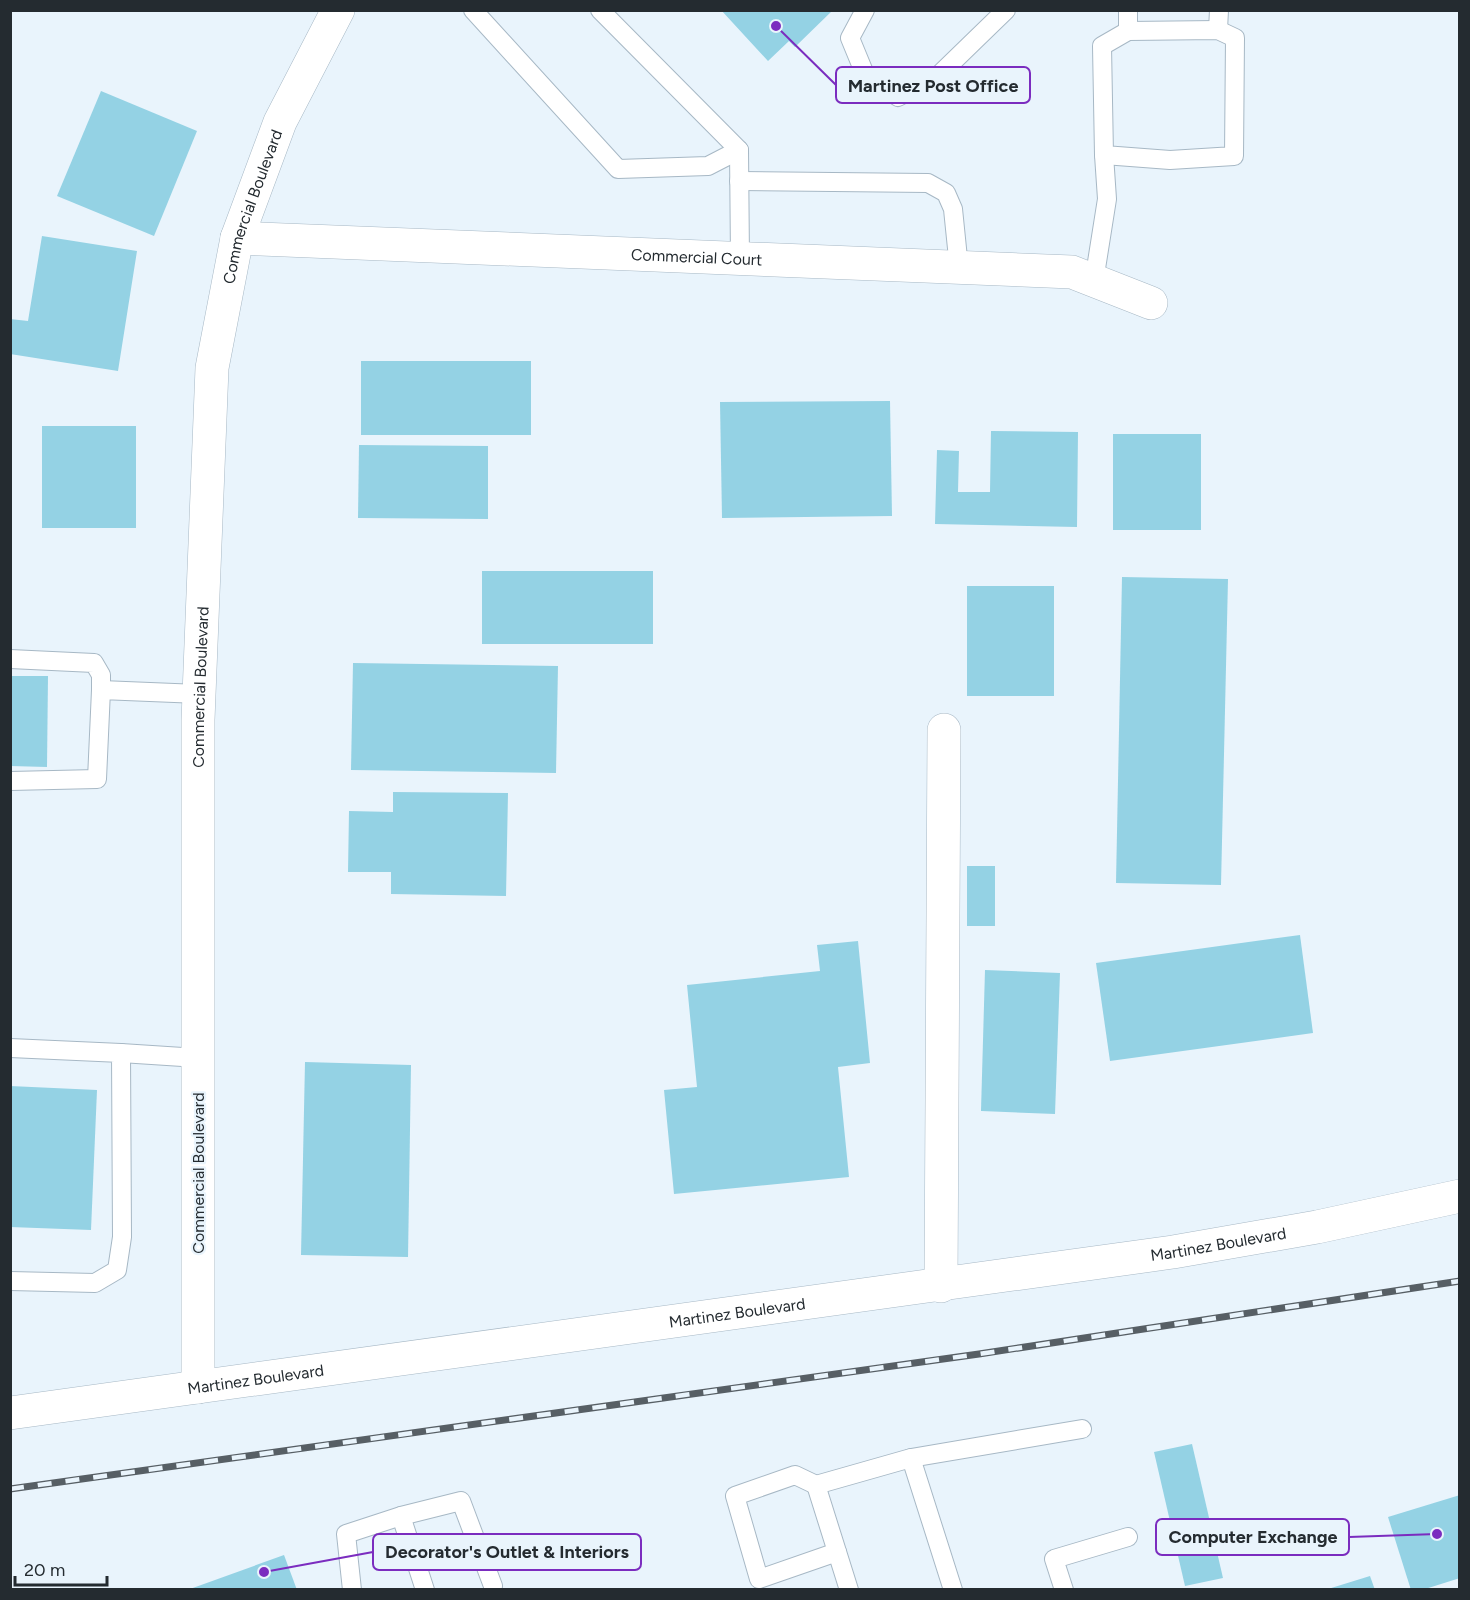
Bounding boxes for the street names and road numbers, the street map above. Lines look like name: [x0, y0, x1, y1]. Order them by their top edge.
street label: Commercial Boulevard: [219, 127, 286, 285]
street label: Commercial Court: [631, 245, 763, 269]
street label: Commercial Boulevard: [189, 606, 212, 768]
street label: Commercial Boulevard: [189, 1092, 208, 1254]
street label: Martinez Boulevard: [1149, 1223, 1288, 1265]
street label: Martinez Boulevard: [668, 1294, 807, 1331]
street label: Martinez Boulevard: [186, 1360, 325, 1398]

